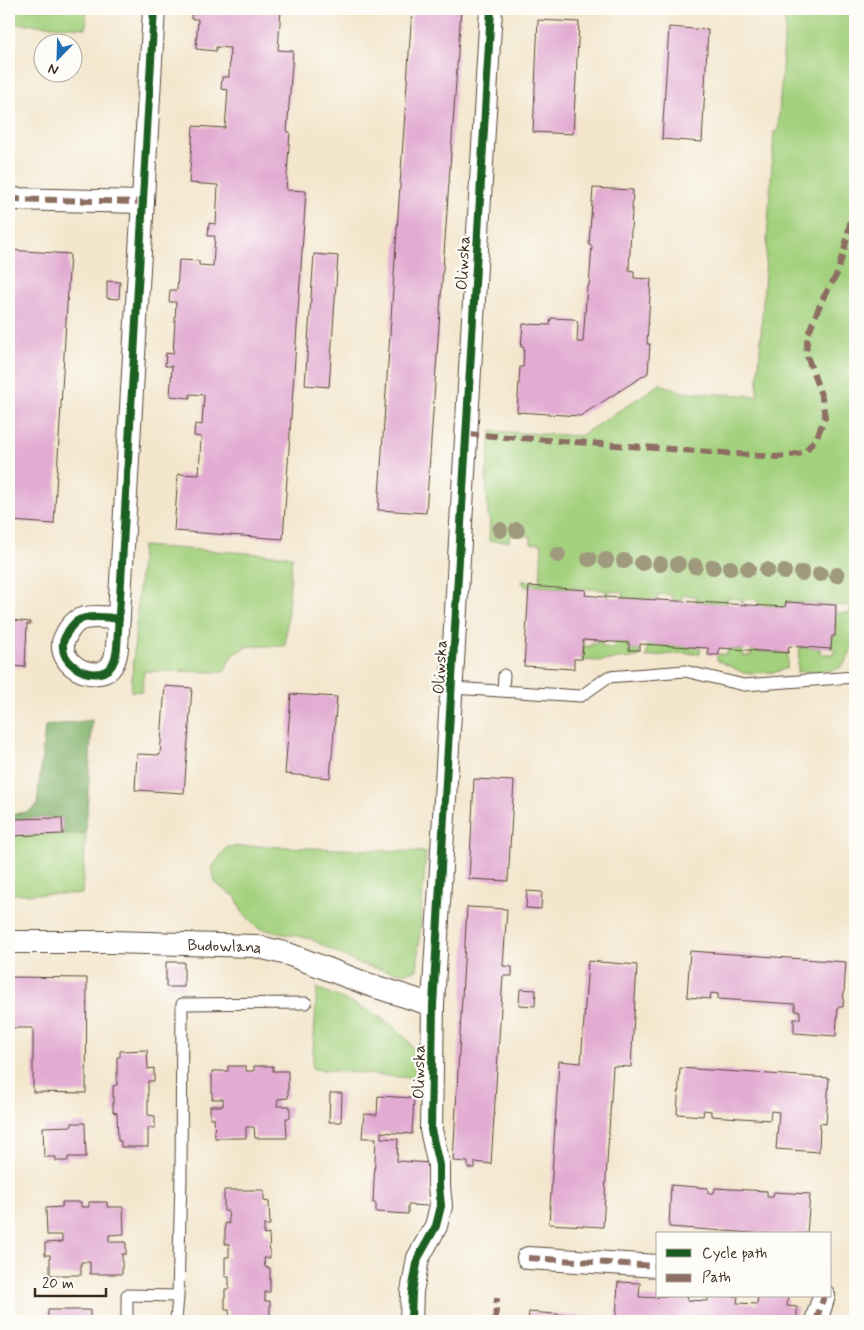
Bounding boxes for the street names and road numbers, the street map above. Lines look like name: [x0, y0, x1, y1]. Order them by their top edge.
street label: Oliwska: [452, 235, 475, 291]
street label: Oliwska: [429, 639, 452, 695]
street label: Budowlana: [187, 935, 265, 959]
street label: Oliwska: [409, 1045, 430, 1099]

